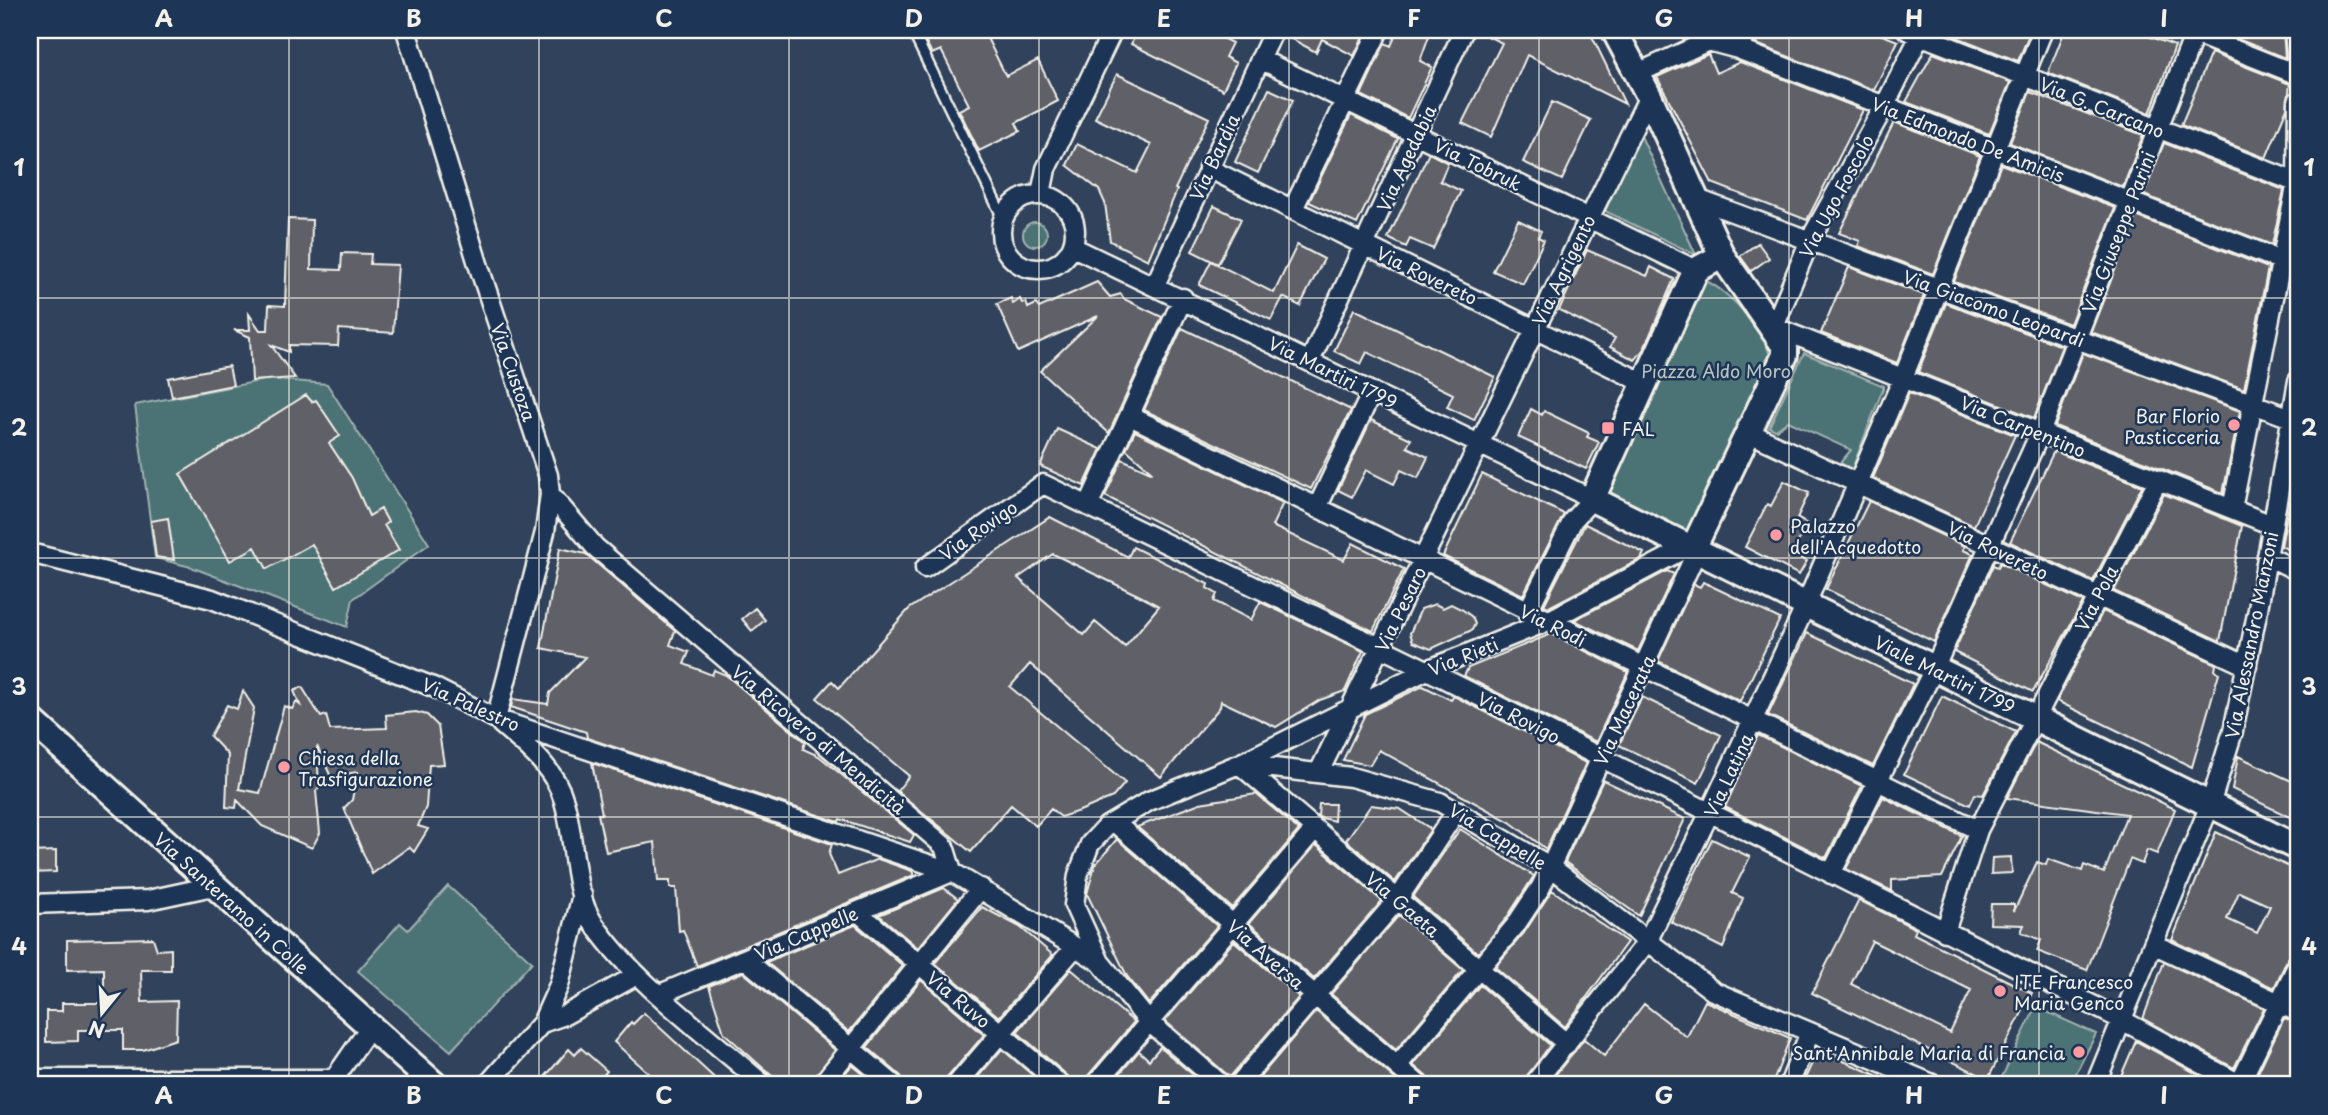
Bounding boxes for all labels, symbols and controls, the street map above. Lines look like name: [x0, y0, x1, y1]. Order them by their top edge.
text: A: [155, 0, 173, 35]
text: B: [406, 0, 422, 35]
text: C: [655, 0, 673, 35]
text: D: [905, 0, 923, 35]
text: E: [1157, 0, 1171, 35]
text: F: [1407, 0, 1421, 35]
text: G: [1655, 0, 1673, 35]
text: H: [1905, 0, 1923, 35]
text: I: [2160, 0, 2168, 35]
street label: Via G. Carcano: [2035, 70, 2169, 144]
street label: Via Edmondo De Amicis: [1867, 90, 2069, 188]
street label: Via Agedabia: [1369, 100, 1443, 216]
street label: Via Bardia: [1182, 109, 1246, 205]
street label: Via Ugo Foscolo: [1792, 129, 1880, 263]
street label: Via Tobruk: [1429, 131, 1527, 197]
street label: Via Giuseppe Parini: [2075, 147, 2161, 317]
text: 1: [14, 149, 25, 184]
text: 1: [2304, 149, 2315, 184]
street label: Via Agrigento: [1525, 210, 1601, 330]
street label: Via Rovereto: [1372, 239, 1482, 311]
street label: Via Giacomo Leopardi: [1899, 262, 2089, 354]
street label: Via Custoza: [485, 319, 544, 426]
street label: Via Martiri 1799: [1264, 329, 1402, 415]
park label: Piazza Aldo Moro: [1641, 357, 1791, 384]
street label: Via Carpentino: [1956, 389, 2090, 463]
place label: Bar Florio Pasticceria: [2124, 402, 2221, 450]
text: 2: [11, 409, 27, 444]
text: 2: [2301, 409, 2317, 444]
place label: FAL: [1622, 415, 1655, 442]
marker: Bar Florio Pasticceria: [2226, 417, 2242, 433]
marker: FAL: [1600, 420, 1616, 436]
street label: Via Rovigo: [933, 493, 1023, 567]
place label: Palazzo dell'Acquedotto: [1790, 512, 1921, 560]
street label: Via Rovereto: [1943, 514, 2053, 586]
marker: Palazzo dell'Acquedotto: [1768, 527, 1784, 543]
street label: Via Alessandro Manzoni: [2218, 529, 2284, 741]
street label: Via Pola: [2068, 560, 2124, 636]
street label: Via Pesaro: [1368, 562, 1432, 656]
street label: Via Rodi: [1515, 597, 1591, 653]
street label: Viale Martiri 1799: [1870, 628, 2020, 720]
street label: Via Rieti: [1424, 630, 1502, 682]
street label: Via Macerata: [1587, 650, 1662, 770]
street label: Via Ricovero di Mendicità: [726, 658, 913, 821]
text: 3: [11, 668, 27, 703]
text: 3: [2301, 668, 2317, 703]
street label: Via Palestro: [418, 670, 524, 738]
street label: Via Rovigo: [1473, 685, 1565, 749]
street label: Via Latina: [1697, 728, 1760, 821]
place label: Chiesa della Trasfigurazione: [298, 744, 433, 792]
marker: Chiesa della Trasfigurazione: [276, 759, 292, 775]
street label: Via Cappelle: [1444, 796, 1552, 876]
street label: Via Santeramo in Colle: [148, 826, 316, 980]
street label: Via Gaeta: [1360, 865, 1447, 944]
street label: Via Cappelle: [750, 899, 862, 967]
street label: Via Aversa: [1221, 913, 1311, 996]
text: 4: [11, 928, 27, 963]
text: 4: [2301, 928, 2317, 963]
street label: Via Ruvo: [921, 964, 997, 1034]
place label: ITE Francesco Maria Genco: [2014, 968, 2133, 1016]
north arrow: [66, 978, 136, 1048]
marker: ITE Francesco Maria Genco: [1992, 983, 2008, 999]
text: N: [85, 1014, 108, 1046]
place label: Sant'Annibale Maria di Francia: [1793, 1039, 2065, 1066]
marker: Sant'Annibale Maria di Francia: [2071, 1044, 2087, 1060]
text: A: [155, 1077, 173, 1112]
text: B: [406, 1077, 422, 1112]
text: C: [655, 1077, 673, 1112]
text: D: [905, 1077, 923, 1112]
text: E: [1157, 1077, 1171, 1112]
text: F: [1407, 1077, 1421, 1112]
text: G: [1655, 1077, 1673, 1112]
text: H: [1905, 1077, 1923, 1112]
text: I: [2160, 1077, 2168, 1112]

